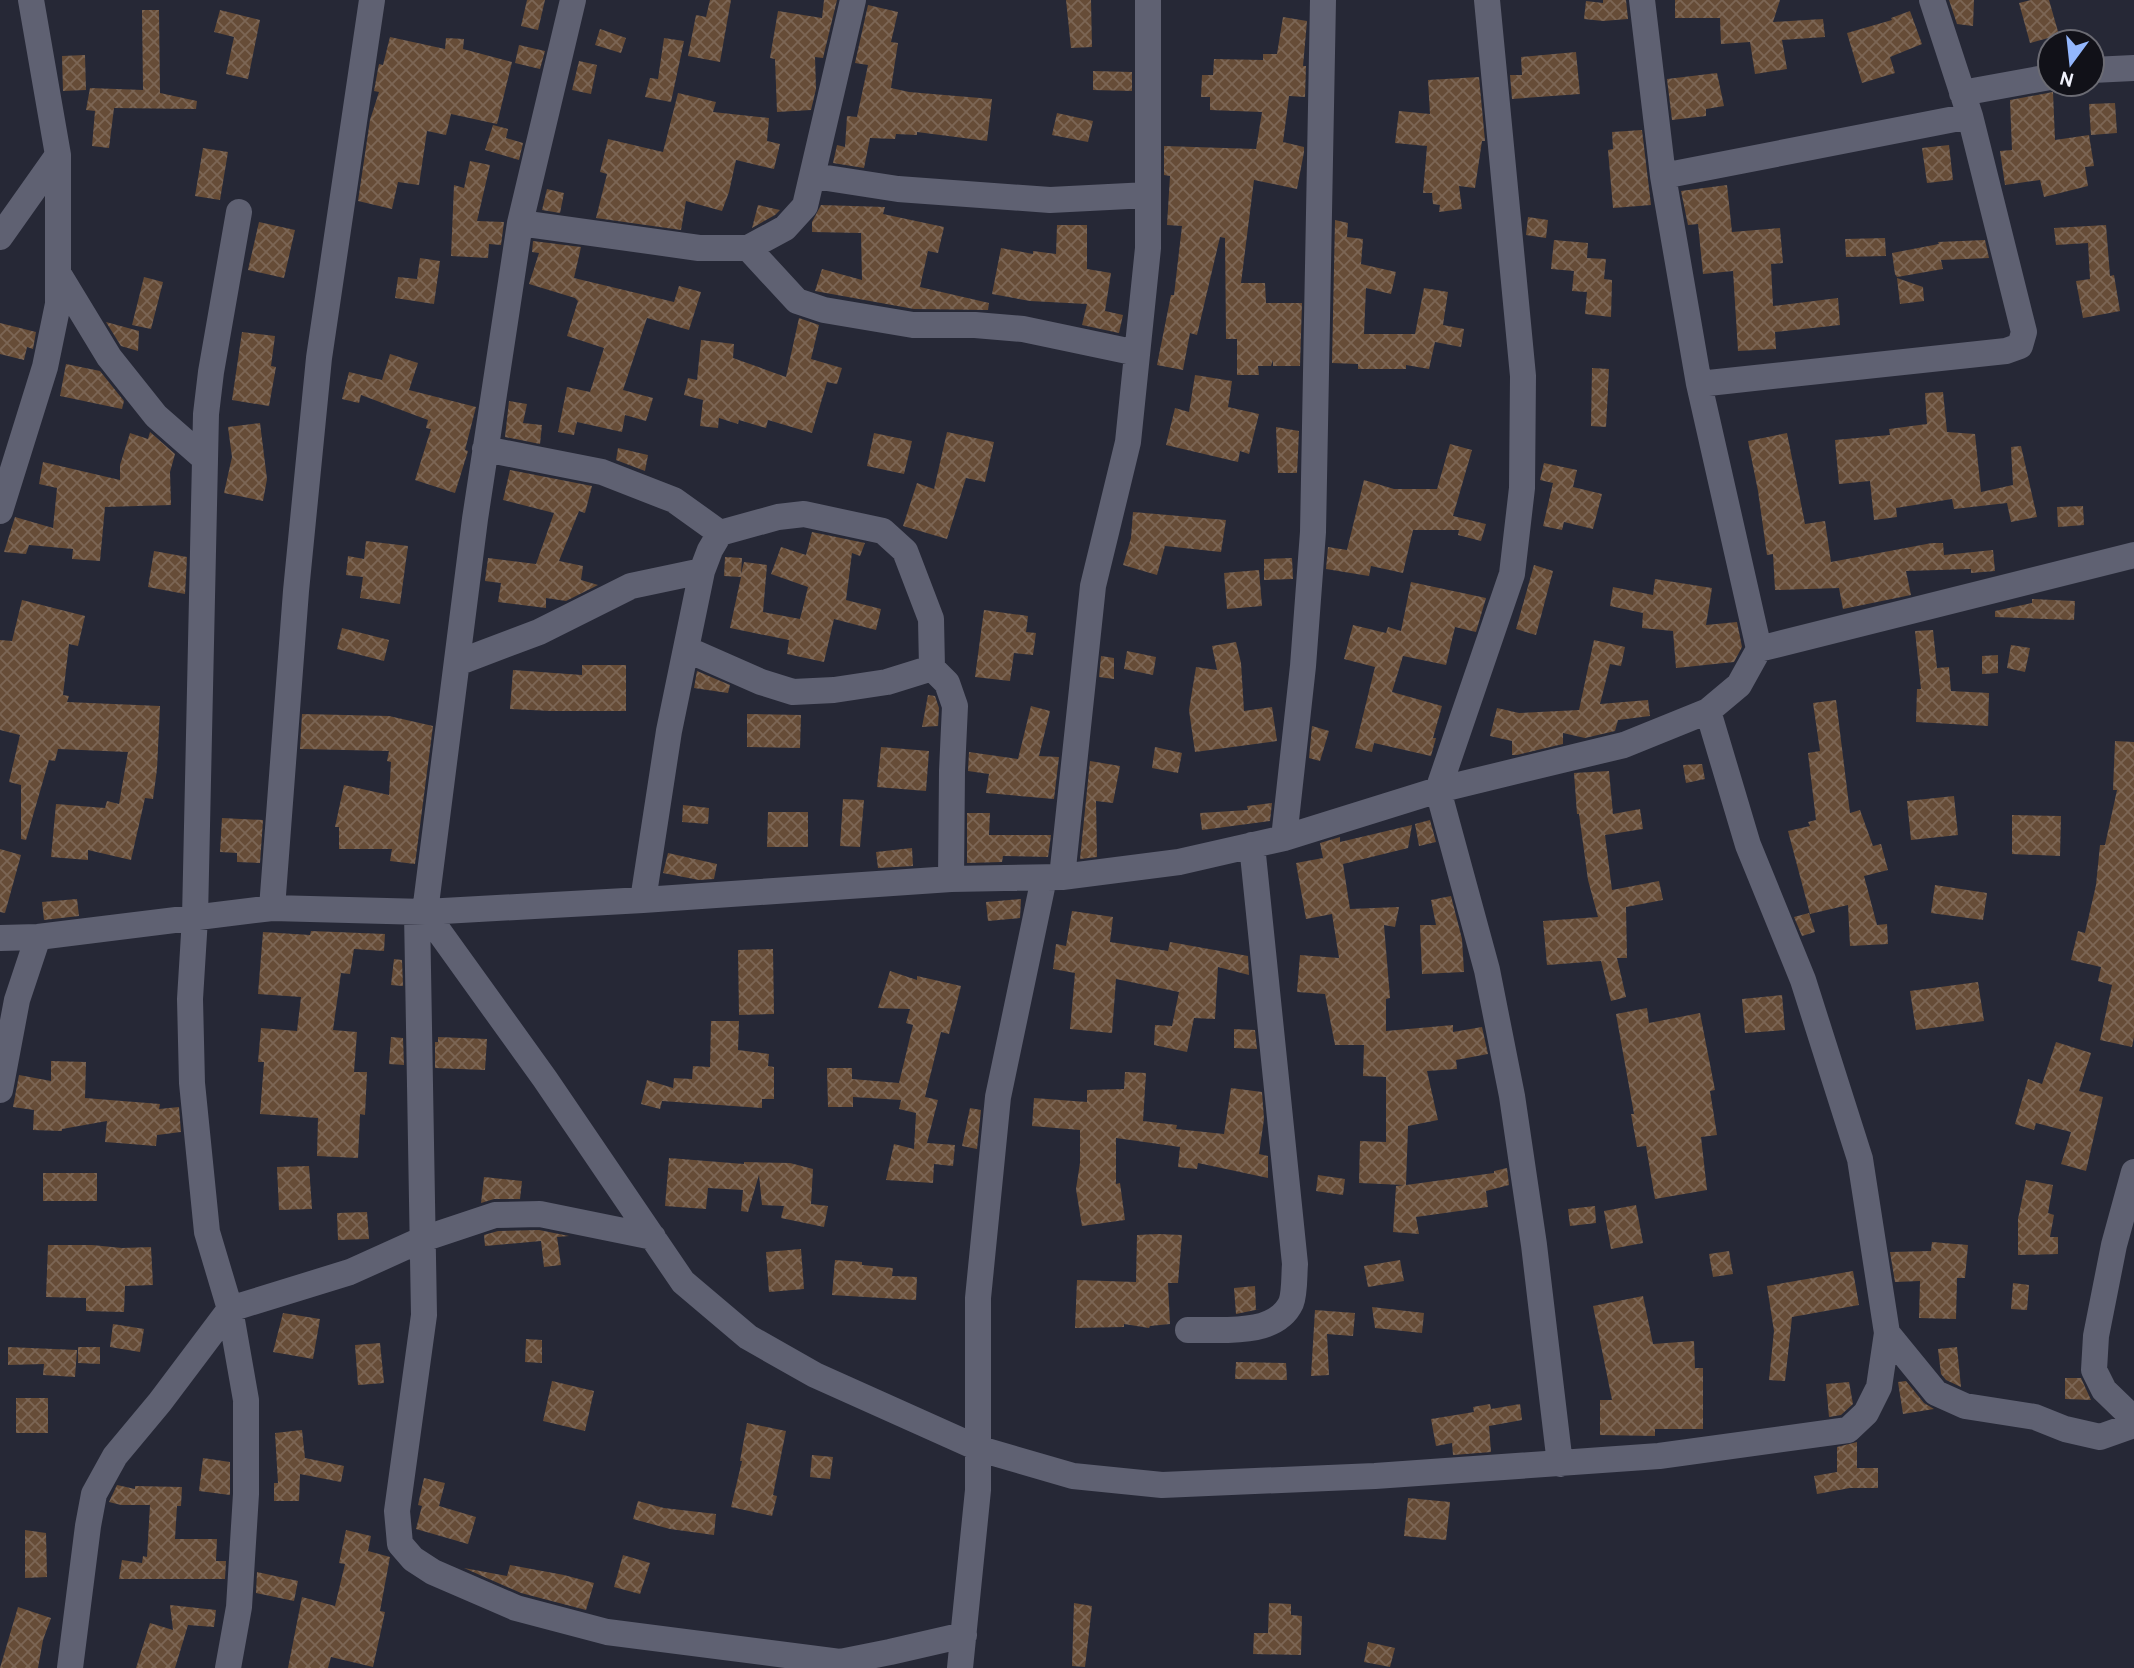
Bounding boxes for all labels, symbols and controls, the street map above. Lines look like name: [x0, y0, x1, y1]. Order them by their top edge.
north arrow: [2036, 28, 2106, 98]
text: N: [2057, 64, 2077, 91]

